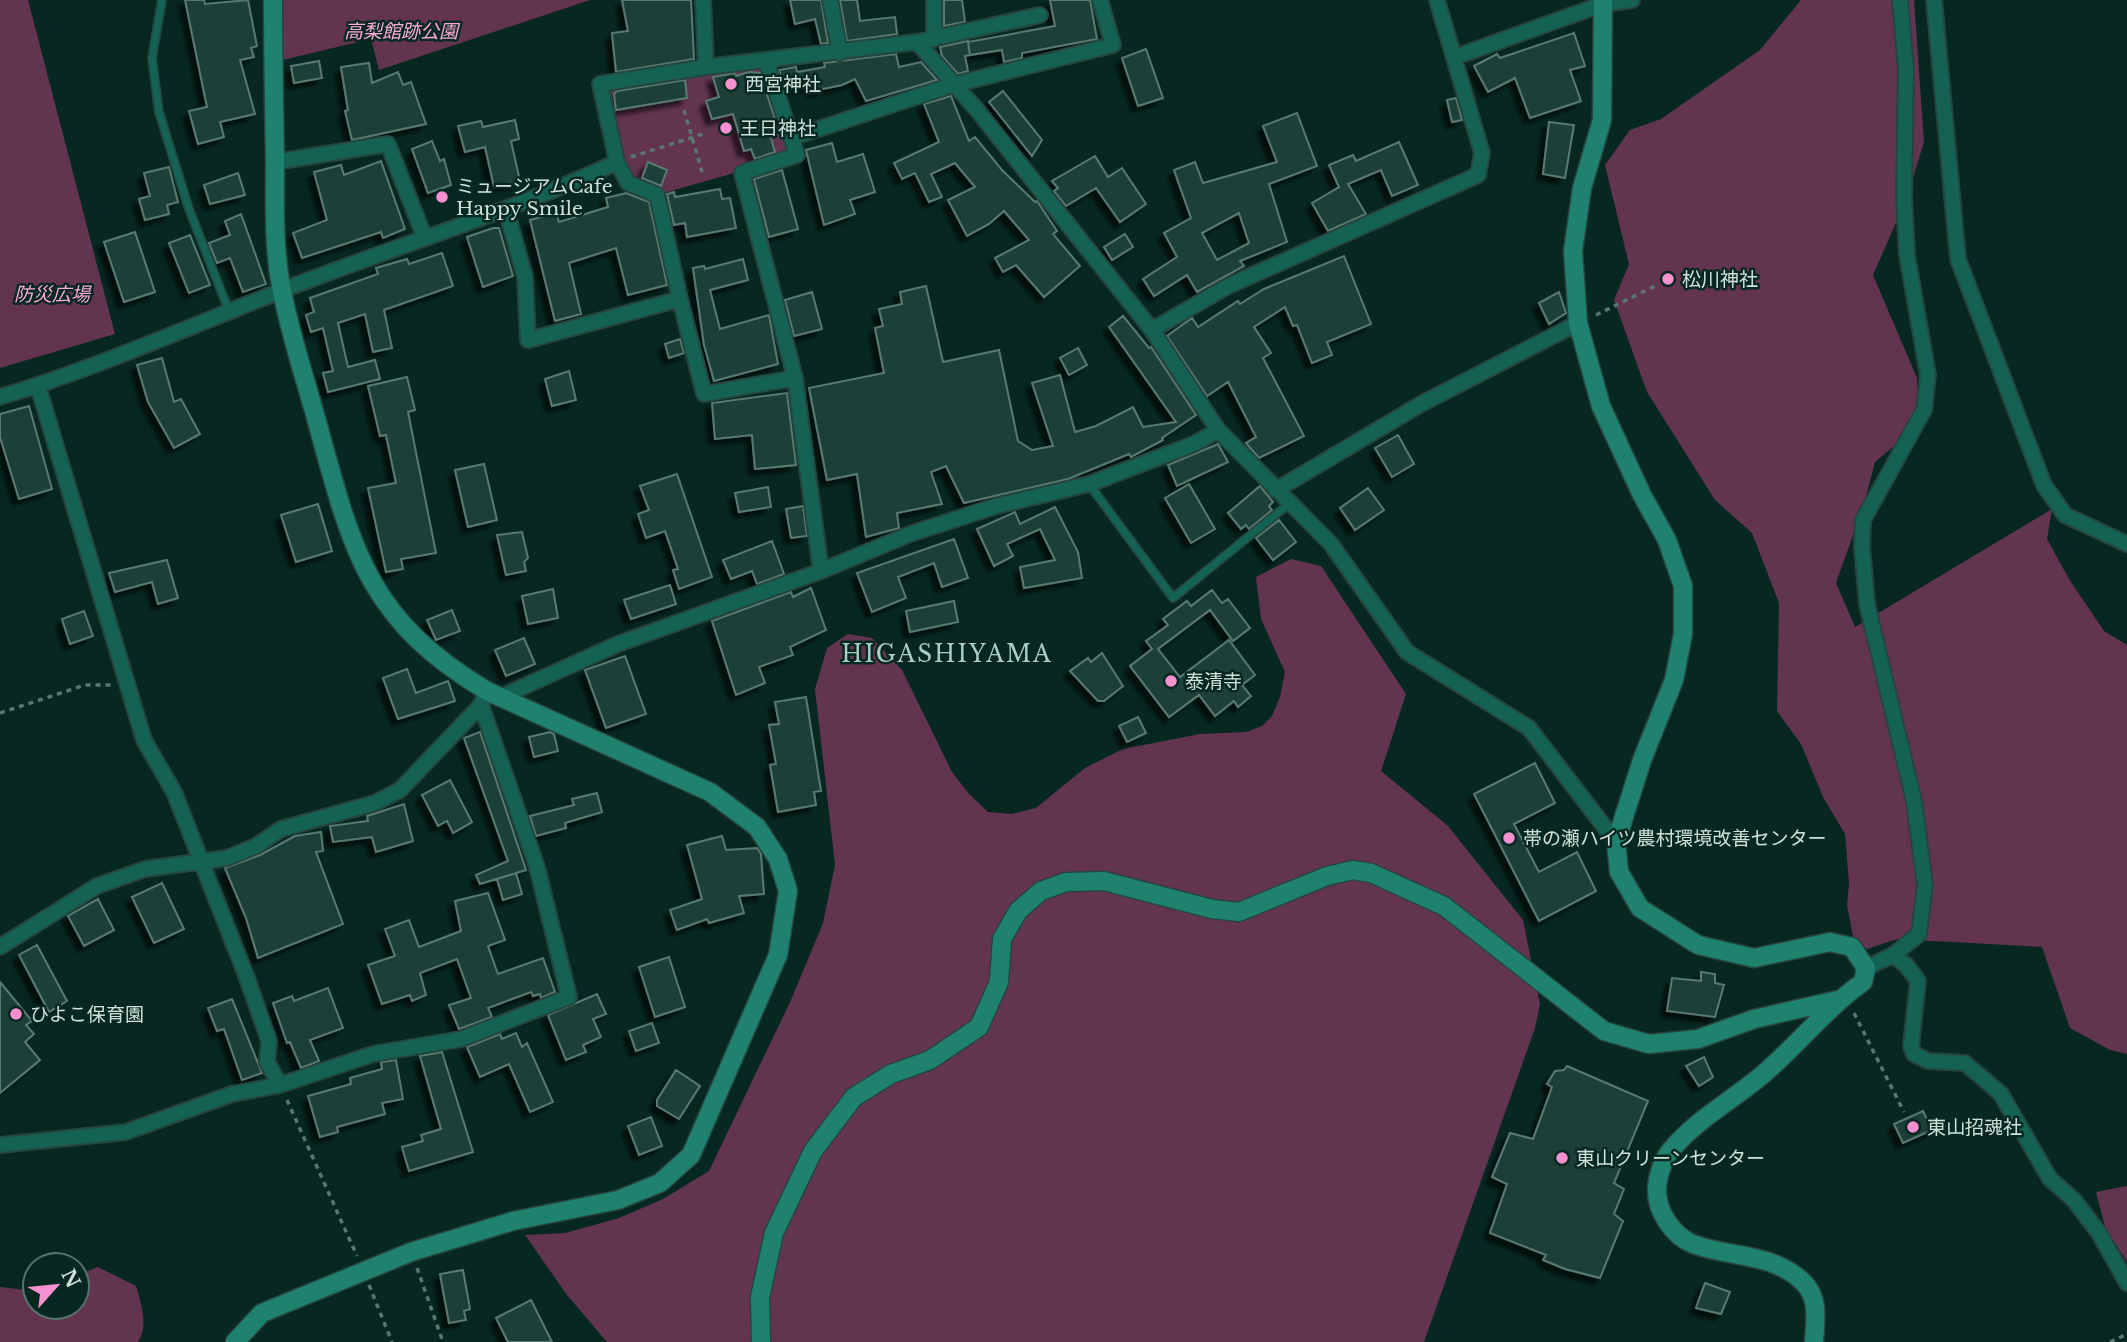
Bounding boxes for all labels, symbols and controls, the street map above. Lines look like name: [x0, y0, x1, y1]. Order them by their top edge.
park label: 高梨館跡公園: [344, 20, 461, 43]
place label: 西宮神社: [745, 73, 821, 96]
marker: 西宮神社: [723, 76, 739, 92]
place label: 王日神社: [740, 117, 816, 140]
marker: 王日神社: [718, 120, 734, 136]
place label: ミュージアムCafe Happy Smile: [456, 175, 613, 220]
marker: ミュージアムCafe Happy Smile: [434, 189, 450, 205]
place label: 松川神社: [1682, 268, 1758, 291]
marker: 松川神社: [1660, 271, 1676, 287]
park label: 防災広場: [14, 283, 92, 306]
district label: HIGASHIYAMA: [841, 640, 1053, 668]
place label: 泰清寺: [1185, 670, 1242, 693]
marker: 泰清寺: [1163, 673, 1179, 689]
place label: 帯の瀬ハイツ農村環境改善センター: [1523, 827, 1827, 850]
marker: 帯の瀬ハイツ農村環境改善センター: [1501, 830, 1517, 846]
place label: ひよこ保育園: [30, 1003, 144, 1026]
marker: ひよこ保育園: [8, 1006, 24, 1022]
place label: 東山招魂社: [1927, 1116, 2022, 1139]
marker: 東山招魂社: [1905, 1119, 1921, 1135]
place label: 東山クリーンセンター: [1576, 1147, 1765, 1170]
marker: 東山クリーンセンター: [1554, 1150, 1570, 1166]
north arrow: [21, 1251, 91, 1321]
text: N: [56, 1265, 85, 1292]

